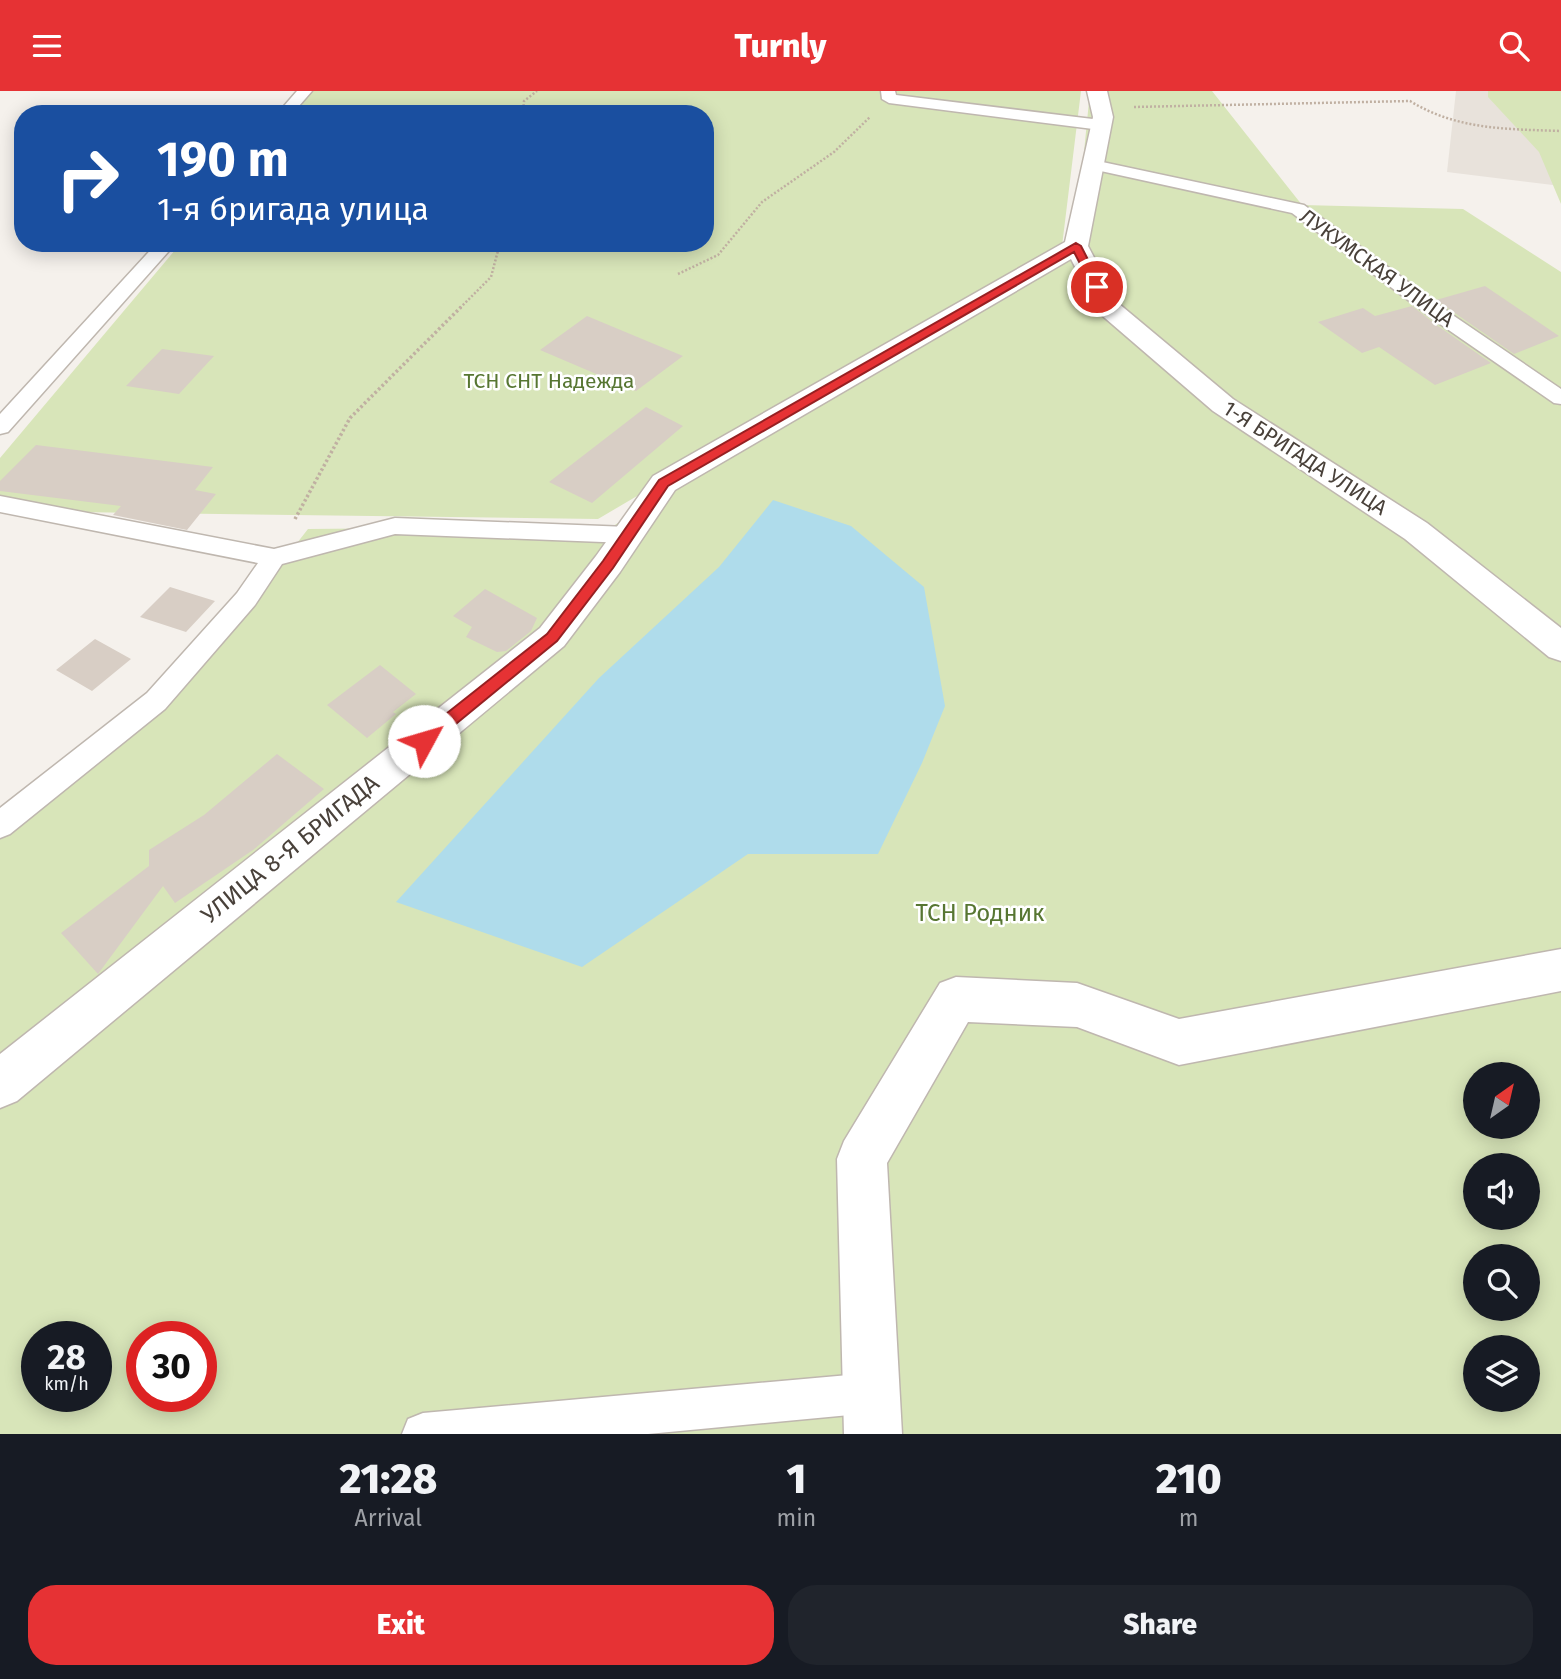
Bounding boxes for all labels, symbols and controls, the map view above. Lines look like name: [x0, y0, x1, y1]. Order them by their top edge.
icon: menu: [28, 27, 66, 65]
text: Turnly: [735, 27, 826, 65]
icon: search: [1495, 27, 1533, 65]
text: 190 m: [157, 130, 289, 189]
icon: right: [42, 133, 133, 224]
text: 1-я бригада улица: [157, 190, 429, 228]
street label: ЛУКУМСКАЯ УЛИЦА: [1295, 203, 1459, 333]
pin: [1067, 257, 1127, 317]
icon: arrive: [1078, 268, 1116, 306]
park label: ТСН СНТ Надежда: [463, 368, 635, 394]
street label: 1-Я БРИГАДА УЛИЦА: [1218, 395, 1392, 521]
position arrow: [387, 704, 461, 778]
street label: УЛИЦА 8-Я БРИГАДА: [196, 769, 385, 929]
park label: ТСН Родник: [915, 899, 1045, 927]
north arrow: [1463, 1062, 1540, 1139]
map controls: [1463, 1062, 1540, 1412]
button: sound: [1463, 1153, 1540, 1230]
button: search: [1463, 1244, 1540, 1321]
speed limit sign: 30: [126, 1321, 217, 1412]
button: layers: [1463, 1335, 1540, 1412]
text: 28: [47, 1336, 86, 1378]
text: km/h: [44, 1373, 89, 1395]
text: 21:28: [339, 1454, 437, 1504]
text: 1: [787, 1454, 806, 1504]
text: 210: [1156, 1454, 1222, 1504]
text: Arrival: [355, 1504, 422, 1532]
text: min: [777, 1504, 816, 1532]
text: m: [1179, 1504, 1199, 1532]
button: Exit: [28, 1585, 774, 1665]
button: Share: [788, 1585, 1533, 1665]

